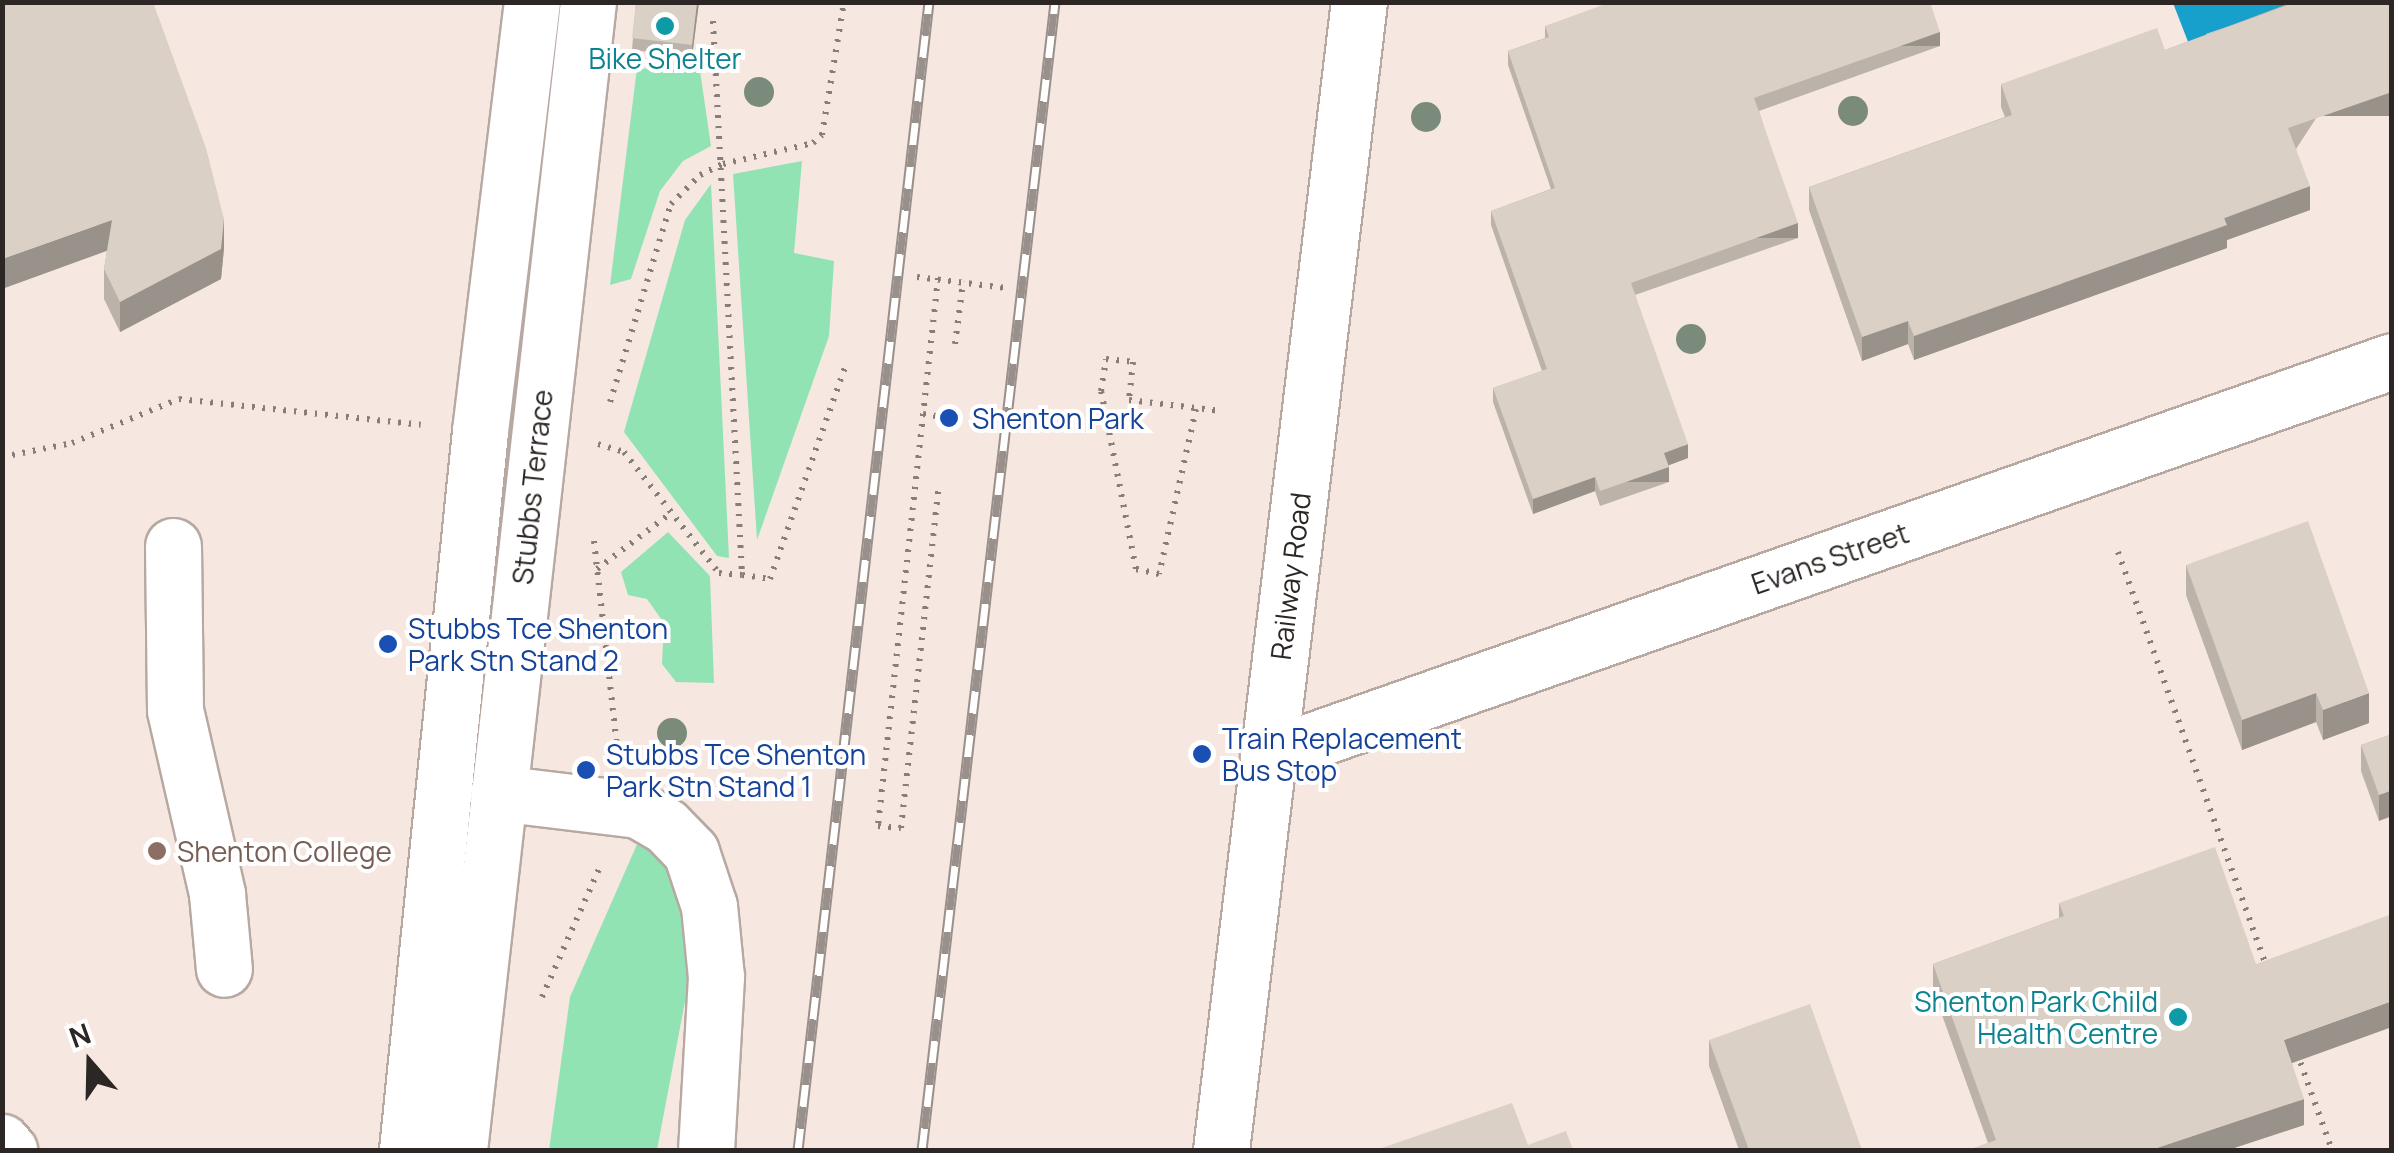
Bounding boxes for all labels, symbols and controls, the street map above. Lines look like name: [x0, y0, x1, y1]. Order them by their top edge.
marker: Bike Shelter: [654, 15, 676, 37]
place label: Bike Shelter: [588, 41, 742, 75]
street label: Stubbs Terrace: [505, 388, 559, 586]
place label: Shenton Park: [972, 401, 1144, 435]
marker: Shenton Park: [936, 405, 962, 431]
street label: Railway Road: [1263, 490, 1317, 662]
street label: Evans Street: [1747, 515, 1913, 601]
place label: Stubbs Tce Shenton Park Stn Stand 2: [408, 611, 668, 677]
marker: Stubbs Tce Shenton Park Stn Stand 2: [377, 633, 399, 655]
place label: Train Replacement Bus Stop: [1222, 721, 1462, 787]
place label: Stubbs Tce Shenton Park Stn Stand 1: [606, 737, 866, 803]
marker: Train Replacement Bus Stop: [1191, 743, 1213, 765]
marker: Stubbs Tce Shenton Park Stn Stand 1: [575, 759, 597, 781]
place label: Shenton College: [177, 834, 392, 868]
marker: Shenton College: [146, 840, 168, 862]
place label: Shenton Park Child Health Centre: [1914, 984, 2158, 1050]
marker: Shenton Park Child Health Centre: [2167, 1006, 2189, 1028]
north arrow: [40, 1013, 140, 1113]
text: N: [64, 1014, 96, 1056]

